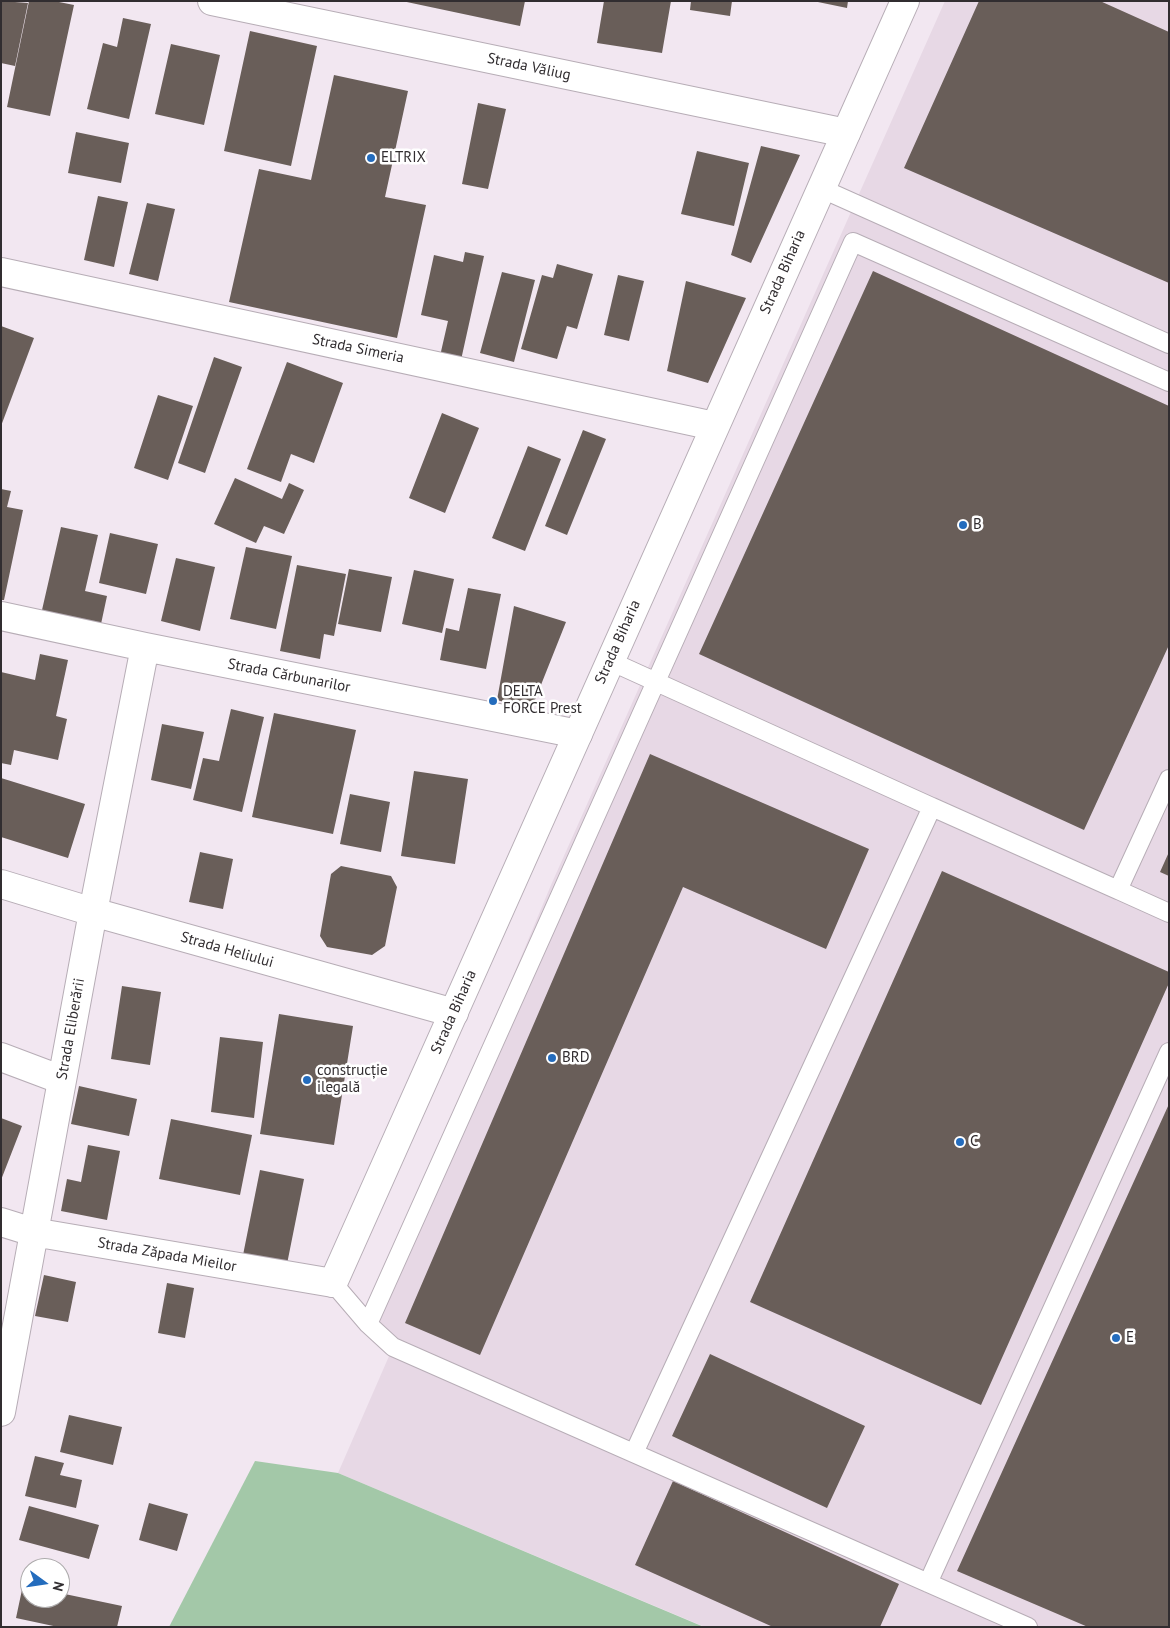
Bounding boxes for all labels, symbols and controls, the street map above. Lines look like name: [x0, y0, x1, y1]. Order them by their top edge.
street label: Strada Văliug: [486, 49, 572, 85]
place label: ELTRIX: [381, 149, 426, 167]
marker: ELTRIX: [365, 152, 377, 164]
street label: Strada Biharia: [756, 227, 810, 317]
street label: Strada Simeria: [310, 330, 406, 368]
place label: B: [973, 516, 982, 534]
marker: B: [957, 519, 969, 531]
street label: Strada Biharia: [591, 597, 645, 687]
street label: Strada Cărbunarilor: [226, 655, 352, 697]
place label: DELTA FORCE Prest: [503, 683, 582, 718]
marker: DELTA FORCE Prest: [487, 695, 499, 707]
street label: Strada Heliului: [178, 928, 276, 972]
street label: Strada Biharia: [427, 967, 481, 1057]
street label: Strada Eliberării: [53, 977, 89, 1081]
place label: BRD: [562, 1049, 589, 1067]
marker: BRD: [546, 1052, 558, 1064]
place label: construcție ilegală: [317, 1062, 388, 1097]
marker: construcție ilegală: [301, 1074, 313, 1086]
place label: C: [970, 1133, 979, 1151]
marker: C: [954, 1136, 966, 1148]
street label: Strada Zăpada Mieilor: [96, 1234, 238, 1276]
place label: E: [1126, 1329, 1134, 1347]
marker: E: [1110, 1332, 1122, 1344]
north arrow: [20, 1558, 70, 1608]
text: N: [49, 1580, 68, 1593]

